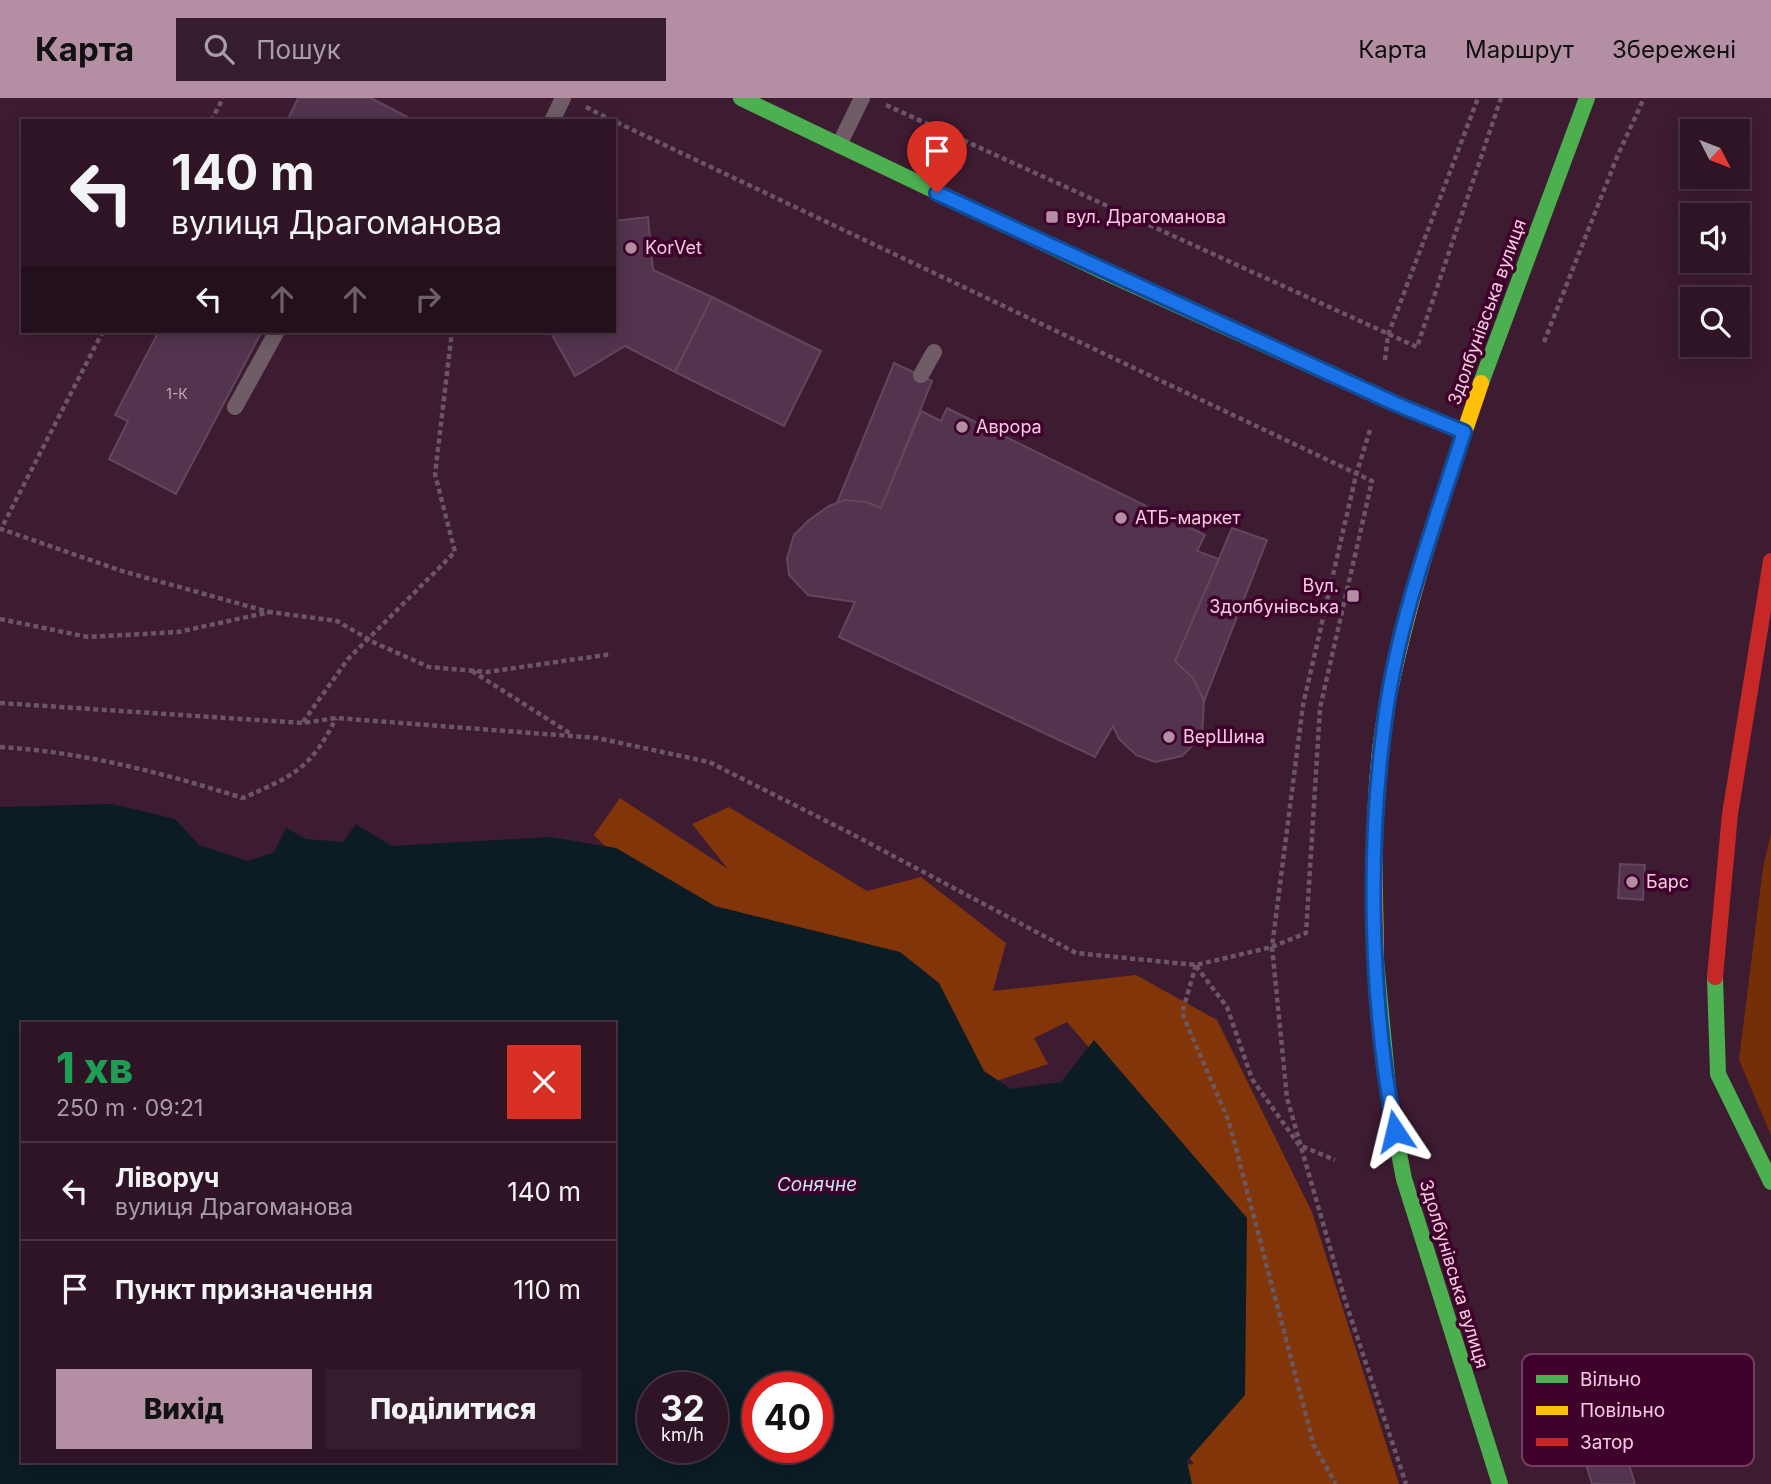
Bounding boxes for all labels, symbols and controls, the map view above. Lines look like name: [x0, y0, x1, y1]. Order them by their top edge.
search box: [176, 18, 666, 81]
text: Карта: [35, 29, 134, 69]
icon: search: [200, 30, 238, 68]
text: Пошук: [256, 34, 341, 65]
text: Карта: [1358, 35, 1427, 64]
text: Маршрут: [1465, 35, 1574, 64]
text: Збережені: [1612, 35, 1736, 64]
north arrow: [1680, 119, 1750, 189]
map controls: [1680, 119, 1750, 357]
pin: [907, 121, 967, 193]
icon: arrive: [918, 132, 956, 170]
text: 140 m: [171, 143, 315, 202]
icon: left: [56, 147, 147, 238]
text: вулиця Драгоманова: [171, 203, 502, 242]
button: sound: [1680, 203, 1750, 273]
place label: вул. Драгоманова: [1066, 206, 1226, 227]
marker: вул. Драгоманова: [1044, 209, 1060, 225]
street label: Здолбунівська вулиця: [1443, 216, 1530, 408]
place label: KorVet: [645, 237, 702, 258]
marker: KorVet: [623, 240, 639, 256]
icon: left: [190, 280, 228, 318]
icon: ahead: [263, 280, 301, 318]
icon: ahead: [336, 280, 374, 318]
icon: right: [409, 280, 447, 318]
button: search: [1680, 287, 1750, 357]
house number: 1-К: [166, 385, 188, 402]
place label: Аврора: [976, 416, 1042, 437]
marker: Аврора: [954, 419, 970, 435]
place label: АТБ-маркет: [1135, 507, 1241, 528]
marker: АТБ-маркет: [1113, 510, 1129, 526]
place label: Вул. Здолбунівська: [1209, 575, 1339, 617]
marker: Вул. Здолбунівська: [1345, 588, 1361, 604]
place label: ВерШина: [1183, 726, 1265, 747]
marker: ВерШина: [1161, 729, 1177, 745]
place label: Барс: [1646, 871, 1689, 892]
marker: Барс: [1624, 874, 1640, 890]
text: 1 хв: [56, 1042, 133, 1093]
button: close: [507, 1045, 581, 1119]
text: 250 m · 09:21: [56, 1094, 203, 1122]
position arrow: [1358, 1094, 1432, 1168]
text: Ліворуч: [115, 1162, 219, 1193]
icon: left: [56, 1172, 94, 1210]
water label: Сонячне: [777, 1173, 857, 1196]
text: 140 m: [507, 1176, 581, 1207]
street label: Здолбунівська вулиця: [1416, 1177, 1493, 1371]
text: вулиця Драгоманова: [115, 1193, 353, 1221]
icon: arrive: [56, 1270, 94, 1308]
text: Пункт призначення: [115, 1274, 373, 1305]
text: 110 m: [513, 1274, 581, 1305]
legend: [1522, 1354, 1754, 1466]
text: Вільно: [1580, 1368, 1641, 1391]
button: Вихід: [56, 1369, 312, 1449]
button: Поділитися: [326, 1369, 581, 1449]
speed limit sign: 40: [742, 1372, 833, 1463]
text: 32: [660, 1387, 705, 1429]
text: Повільно: [1580, 1399, 1665, 1422]
text: km/h: [661, 1424, 704, 1445]
text: Затор: [1580, 1431, 1634, 1454]

